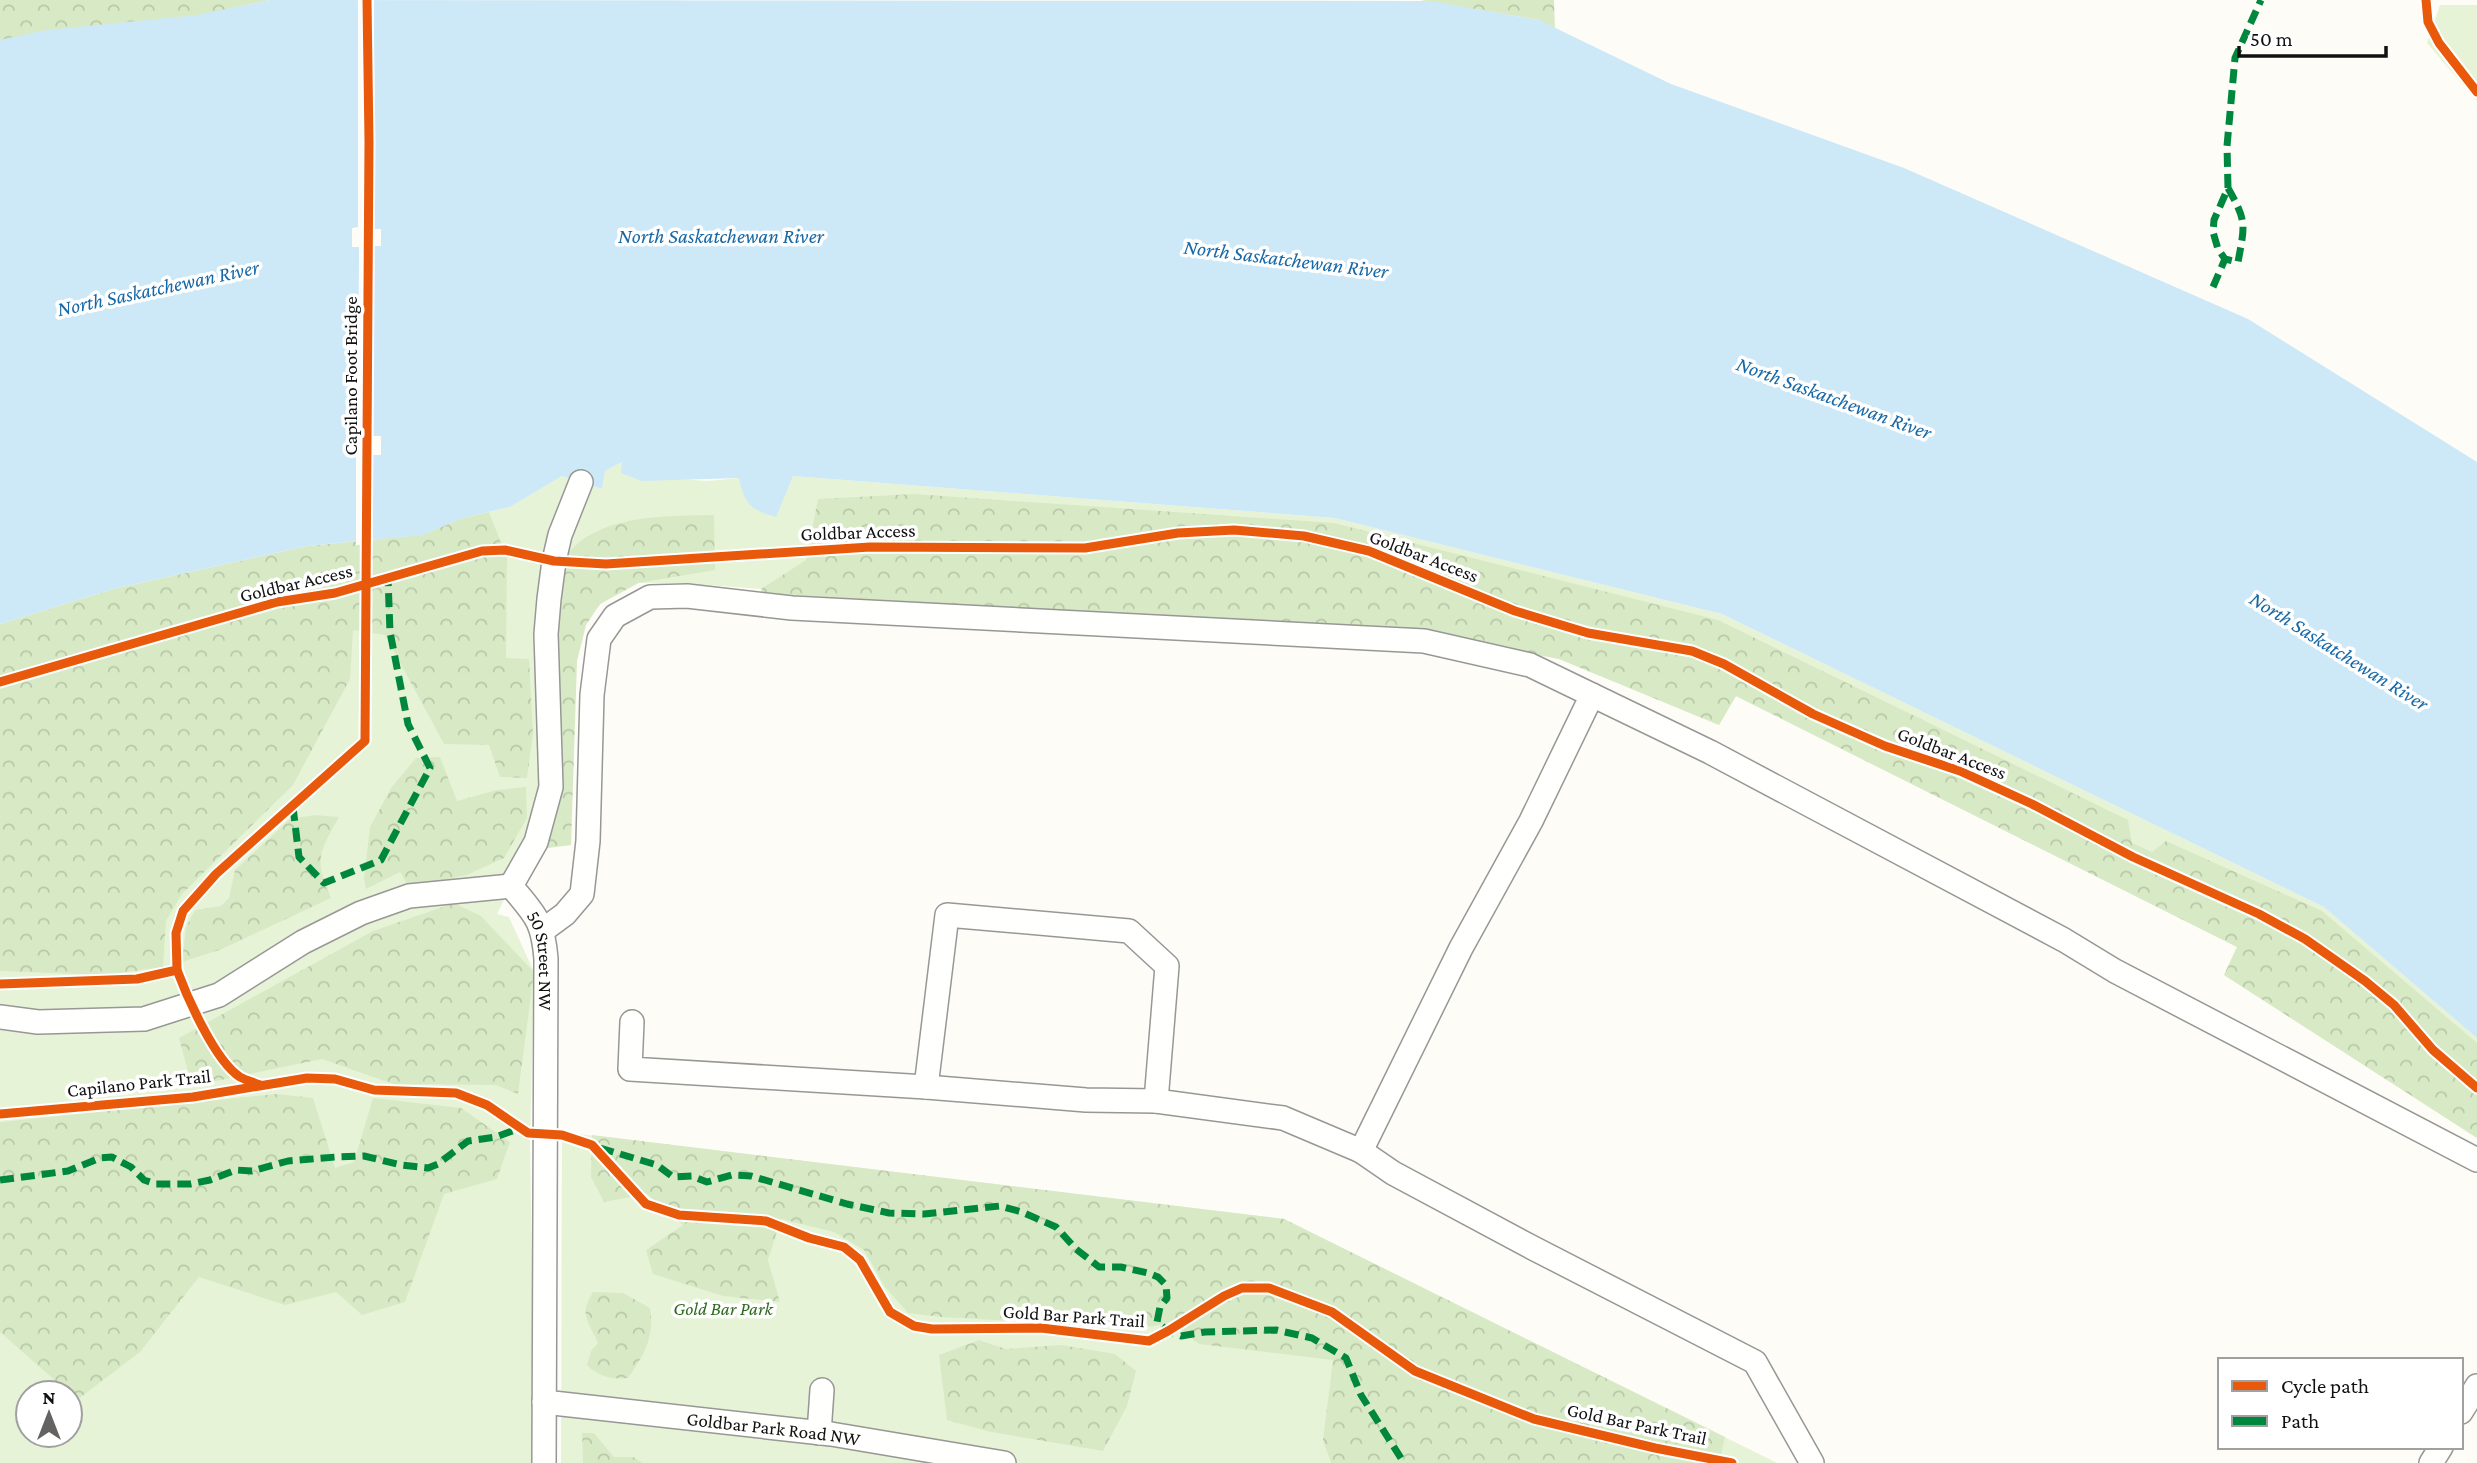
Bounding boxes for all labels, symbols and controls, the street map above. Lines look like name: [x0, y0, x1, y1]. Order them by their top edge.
scale bar: [2239, 14, 2386, 58]
text: 50 m: [2250, 27, 2293, 51]
water label: North Saskatchewan River: [618, 224, 825, 248]
water label: North Saskatchewan River: [1182, 235, 1390, 284]
water label: North Saskatchewan River: [55, 255, 262, 321]
street label: Capilano Foot Bridge: [340, 296, 361, 456]
water label: North Saskatchewan River: [1733, 352, 1935, 445]
street label: Goldbar Access: [800, 520, 916, 544]
street label: Goldbar Access: [1367, 526, 1481, 586]
street label: Goldbar Access: [238, 560, 354, 606]
water label: North Saskatchewan River: [2245, 586, 2433, 716]
street label: Goldbar Access: [1895, 723, 2009, 783]
street label: 50 Street NW: [523, 906, 557, 1011]
street label: Capilano Park Trail: [66, 1065, 212, 1101]
park label: Gold Bar Park: [673, 1298, 774, 1319]
street label: Gold Bar Park Trail: [1002, 1301, 1146, 1331]
legend: [2218, 1358, 2463, 1449]
text: Cycle path: [2281, 1374, 2369, 1398]
north arrow: [14, 1379, 84, 1449]
text: N: [43, 1387, 56, 1408]
street label: Gold Bar Park Trail: [1565, 1399, 1709, 1449]
street label: Goldbar Park Road NW: [686, 1407, 862, 1449]
text: Path: [2281, 1409, 2319, 1433]

